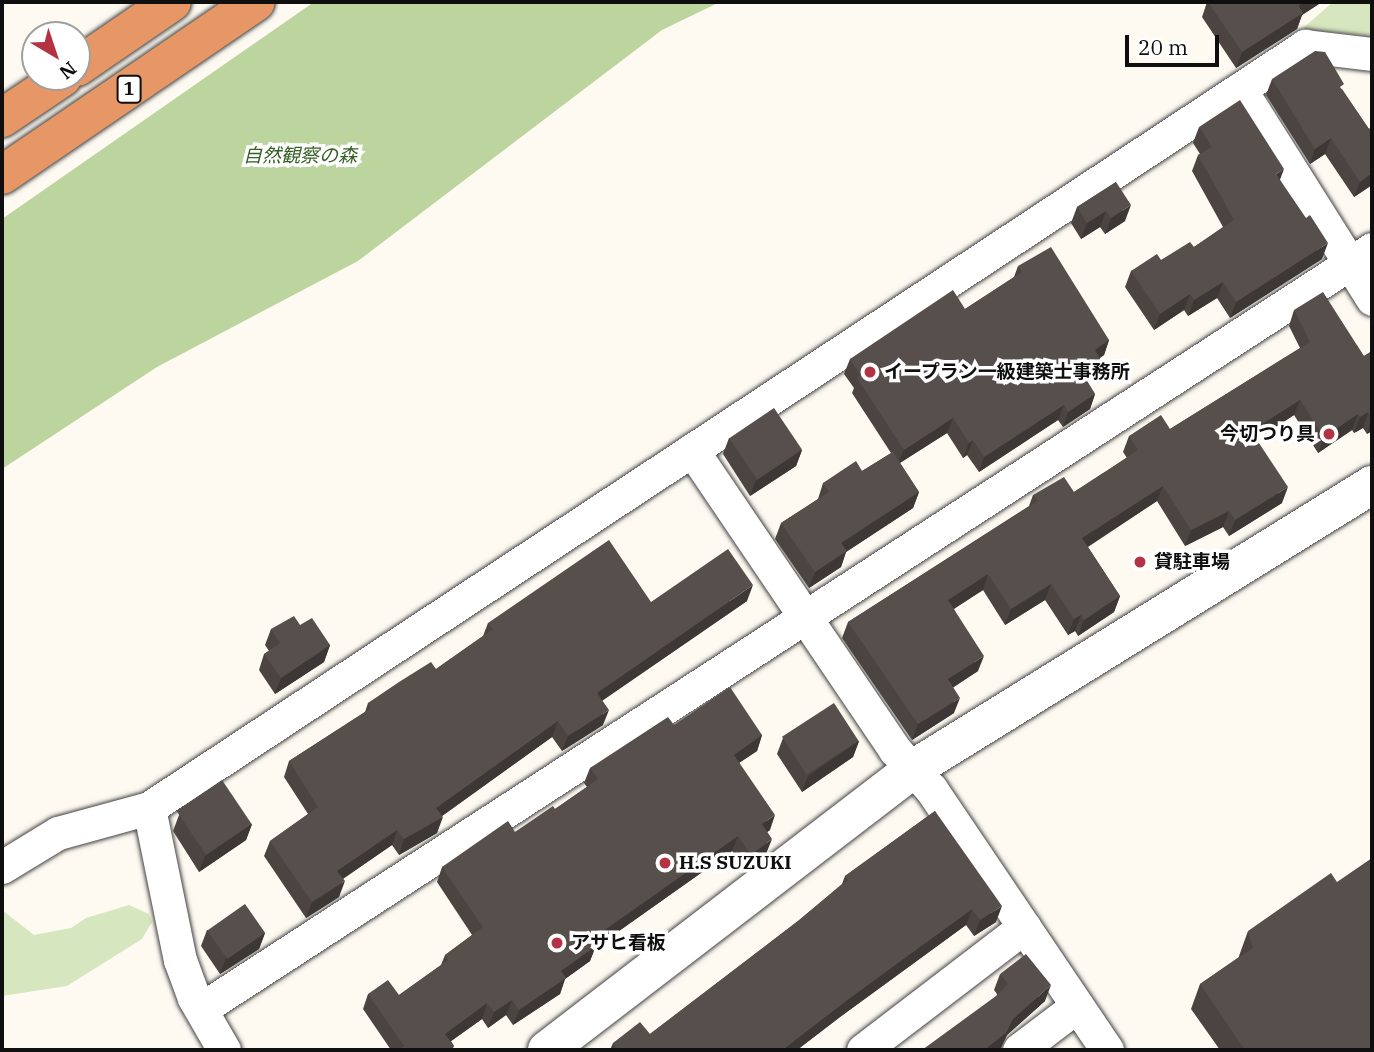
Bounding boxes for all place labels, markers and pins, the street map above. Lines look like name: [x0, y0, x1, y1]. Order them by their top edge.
place label: イープラン一級建築士事務所: [884, 361, 1131, 383]
marker: イープラン一級建築士事務所: [862, 364, 878, 380]
place label: 今切つり具: [1220, 423, 1315, 445]
marker: 今切つり具: [1321, 426, 1337, 442]
place label: 貸駐車場: [1154, 551, 1230, 573]
marker: 貸駐車場: [1132, 554, 1148, 570]
place label: H.S SUZUKI: [679, 852, 792, 874]
marker: H.S SUZUKI: [657, 855, 673, 871]
place label: アサヒ看板: [571, 932, 666, 954]
marker: アサヒ看板: [549, 935, 565, 951]

